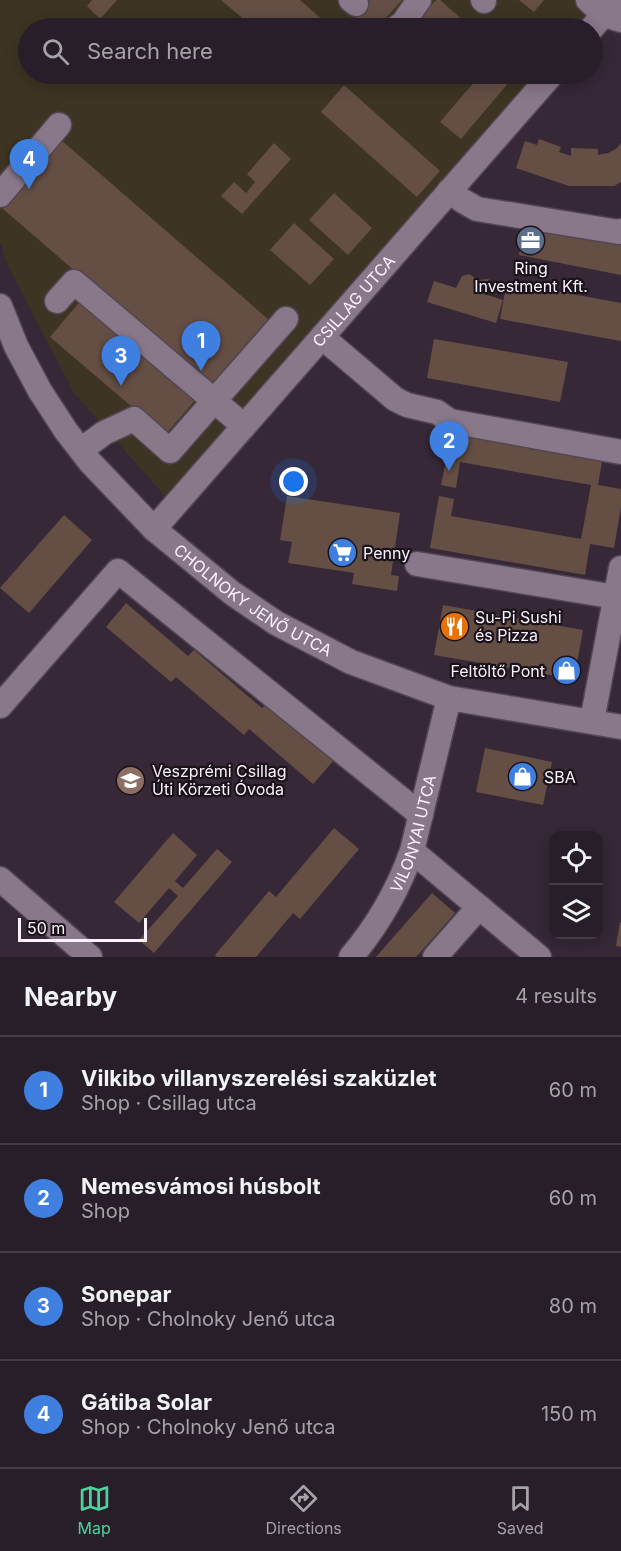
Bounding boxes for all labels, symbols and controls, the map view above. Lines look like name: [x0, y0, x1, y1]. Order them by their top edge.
search box: [18, 18, 603, 84]
icon: search: [39, 35, 72, 68]
text: Search here: [87, 38, 213, 64]
pin: 4: [9, 140, 48, 189]
office icon: Ring Investment Kft.: [515, 224, 547, 256]
street label: CSILLAG UTCA: [308, 251, 399, 351]
place label: Ring Investment Kft.: [474, 258, 588, 296]
pin: 1: [182, 322, 220, 371]
pin: 3: [102, 336, 140, 386]
pin: 2: [430, 422, 468, 471]
your location: [279, 467, 308, 496]
supermarket icon: Penny: [326, 537, 358, 569]
street label: CHOLNOKY JENŐ UTCA: [170, 540, 335, 660]
place label: Penny: [363, 543, 410, 563]
place label: Su-Pi Sushi és Pizza: [475, 607, 562, 645]
restaurant icon: Su-Pi Sushi és Pizza: [438, 610, 470, 642]
shop icon: Feltöltő Pont: [550, 655, 582, 687]
place label: Feltöltő Pont: [450, 661, 545, 681]
place label: Veszprémi Csillag Úti Körzeti Óvoda: [152, 761, 287, 799]
shop icon: SBA: [507, 761, 539, 793]
school or university icon: Veszprémi Csillag Úti Körzeti Óvoda: [115, 764, 147, 796]
place label: SBA: [544, 767, 576, 787]
street label: VILONYAI UTCA: [386, 773, 440, 896]
map controls: [549, 831, 603, 939]
button: locate: [549, 831, 603, 885]
button: layers: [549, 885, 603, 939]
scale bar: [18, 915, 147, 942]
text: 50 m: [27, 918, 65, 938]
text: Nearby: [24, 981, 117, 1012]
text: 4 results: [515, 984, 597, 1008]
text: Vilkibo villanyszerelési szaküzlet: [81, 1065, 437, 1091]
text: 1: [39, 1078, 48, 1102]
text: 60 m: [549, 1078, 597, 1102]
text: Shop · Csillag utca: [81, 1091, 257, 1115]
text: Nemesvámosi húsbolt: [81, 1173, 321, 1199]
text: 2: [37, 1186, 50, 1210]
text: 60 m: [549, 1186, 597, 1210]
text: Shop: [81, 1199, 130, 1223]
text: Sonepar: [81, 1281, 172, 1307]
text: 3: [37, 1294, 50, 1318]
text: 80 m: [549, 1294, 597, 1318]
text: Shop · Cholnoky Jenő utca: [81, 1307, 335, 1331]
text: Gátiba Solar: [81, 1389, 212, 1415]
text: 4: [37, 1402, 50, 1426]
text: 150 m: [541, 1402, 597, 1426]
text: Shop · Cholnoky Jenő utca: [81, 1415, 335, 1439]
tab: Map: [77, 1482, 111, 1538]
tab: Directions: [266, 1482, 342, 1538]
tab: Saved: [497, 1482, 544, 1538]

